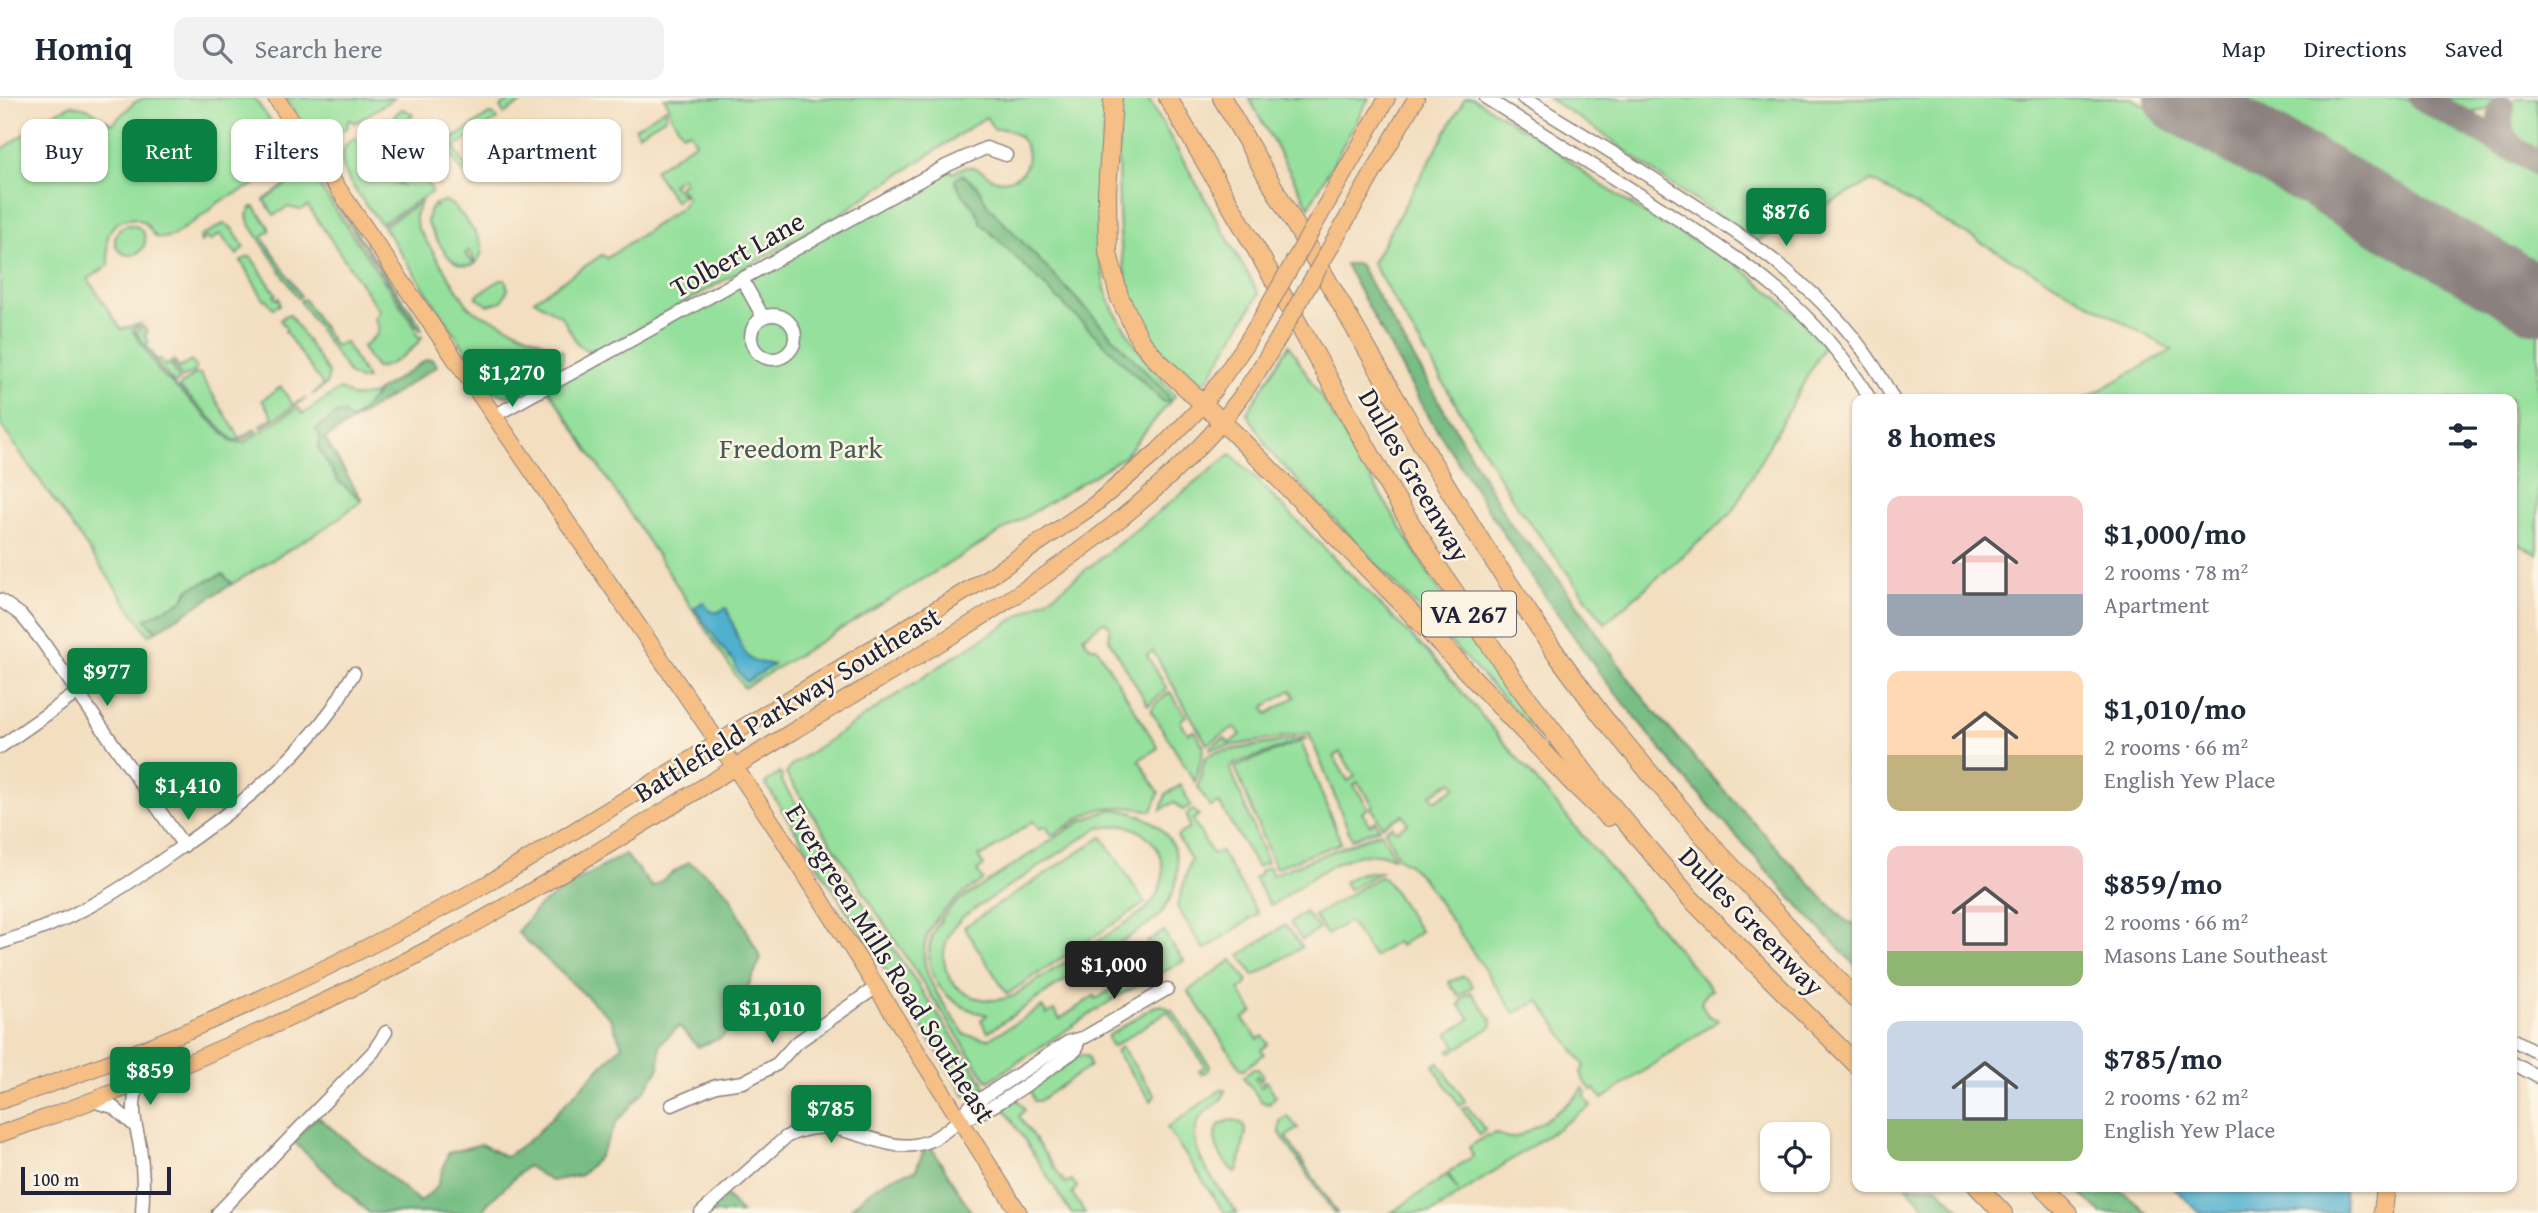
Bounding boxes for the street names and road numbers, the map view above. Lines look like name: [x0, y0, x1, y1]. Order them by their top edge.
street label: Tolbert Lane: [662, 200, 811, 307]
street label: Dulles Greenway: [1349, 380, 1482, 569]
road number: VA 267: [1422, 592, 1516, 636]
street label: Battlefield Parkway Southeast: [625, 595, 948, 812]
street label: Evergreen Mills Road Southeast: [776, 795, 1007, 1131]
street label: Dulles Greenway: [1670, 836, 1835, 1005]

